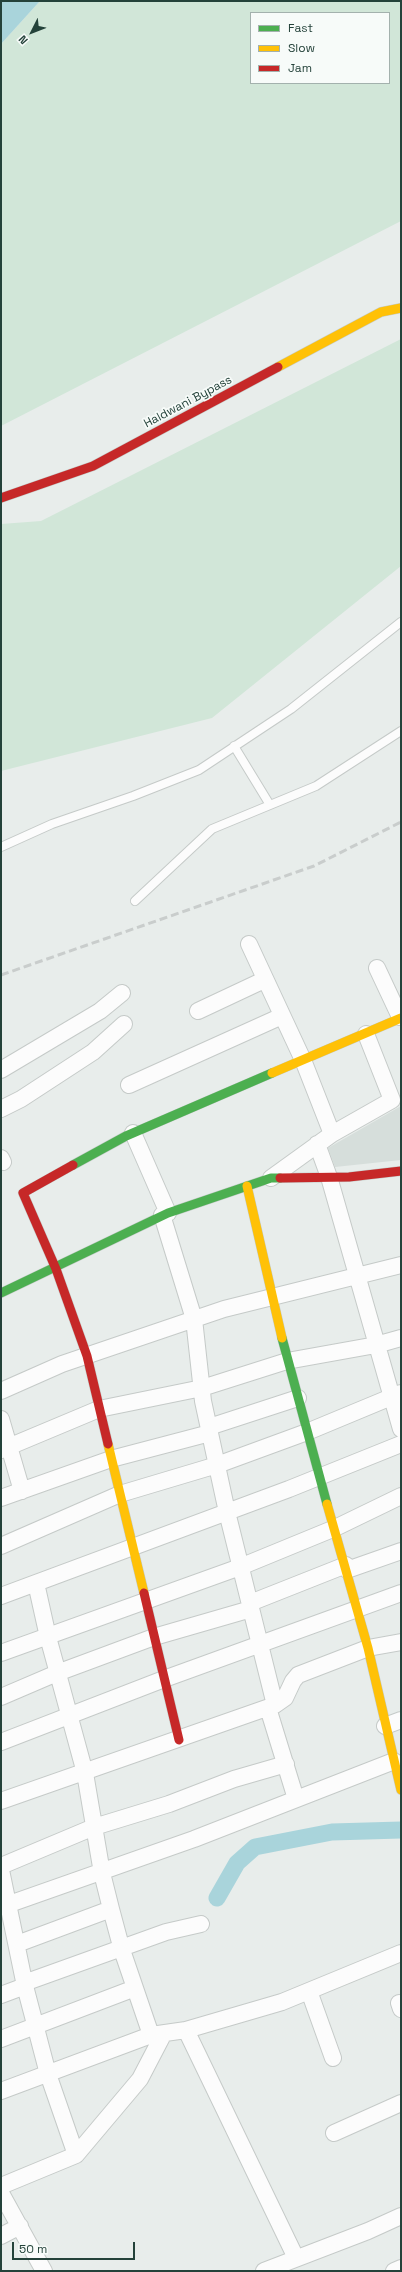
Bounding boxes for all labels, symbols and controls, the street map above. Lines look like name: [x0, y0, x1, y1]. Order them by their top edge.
north arrow: [12, 12, 52, 52]
legend: [250, 12, 390, 84]
text: Fast: [288, 20, 313, 36]
text: N: [15, 33, 31, 47]
text: Slow: [288, 40, 315, 56]
text: Jam: [288, 60, 312, 76]
street label: Haldwani Bypass: [141, 373, 235, 431]
scale bar: [14, 2234, 137, 2260]
text: 50 m: [19, 2241, 47, 2257]

